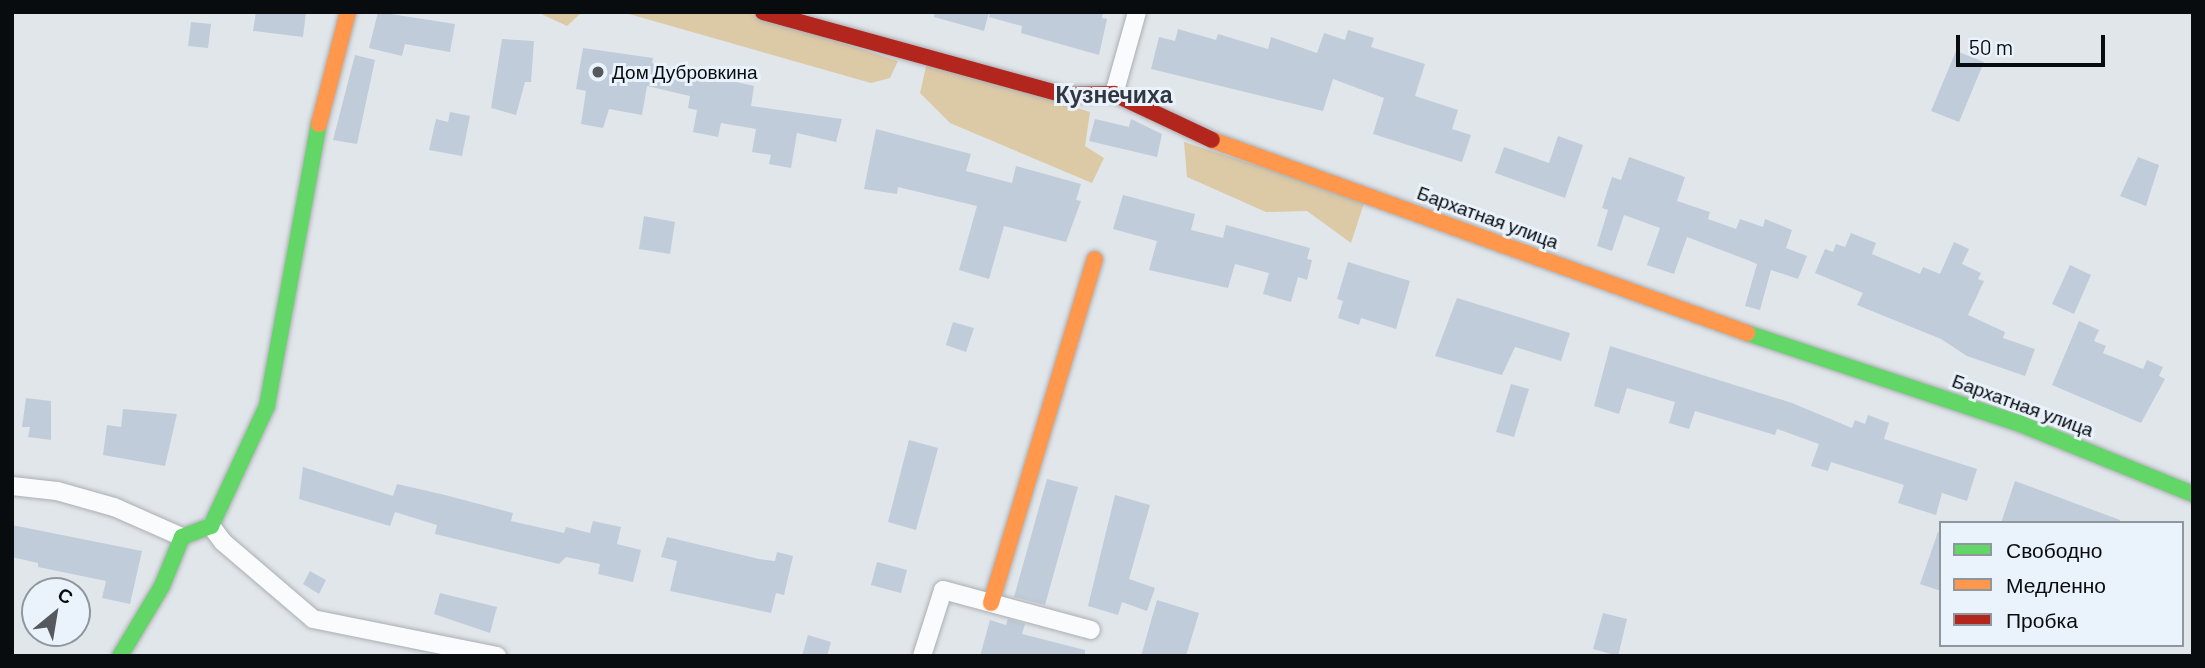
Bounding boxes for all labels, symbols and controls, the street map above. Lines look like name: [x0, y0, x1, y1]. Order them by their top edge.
scale bar: [1960, 21, 2109, 65]
text: 50 m: [1969, 34, 2013, 59]
place label: Дом Дубровкина: [612, 61, 758, 83]
marker: Дом Дубровкина: [590, 64, 606, 80]
district label: Кузнечиха: [1055, 80, 1173, 108]
street label: Бархатная улица: [1414, 181, 1562, 253]
street label: Бархатная улица: [1949, 369, 2097, 441]
legend: [1939, 521, 2184, 647]
text: Свободно: [2006, 537, 2103, 562]
text: Медленно: [2006, 572, 2106, 597]
north arrow: [21, 577, 91, 647]
text: С: [54, 582, 77, 609]
text: Пробка: [2006, 607, 2078, 632]

